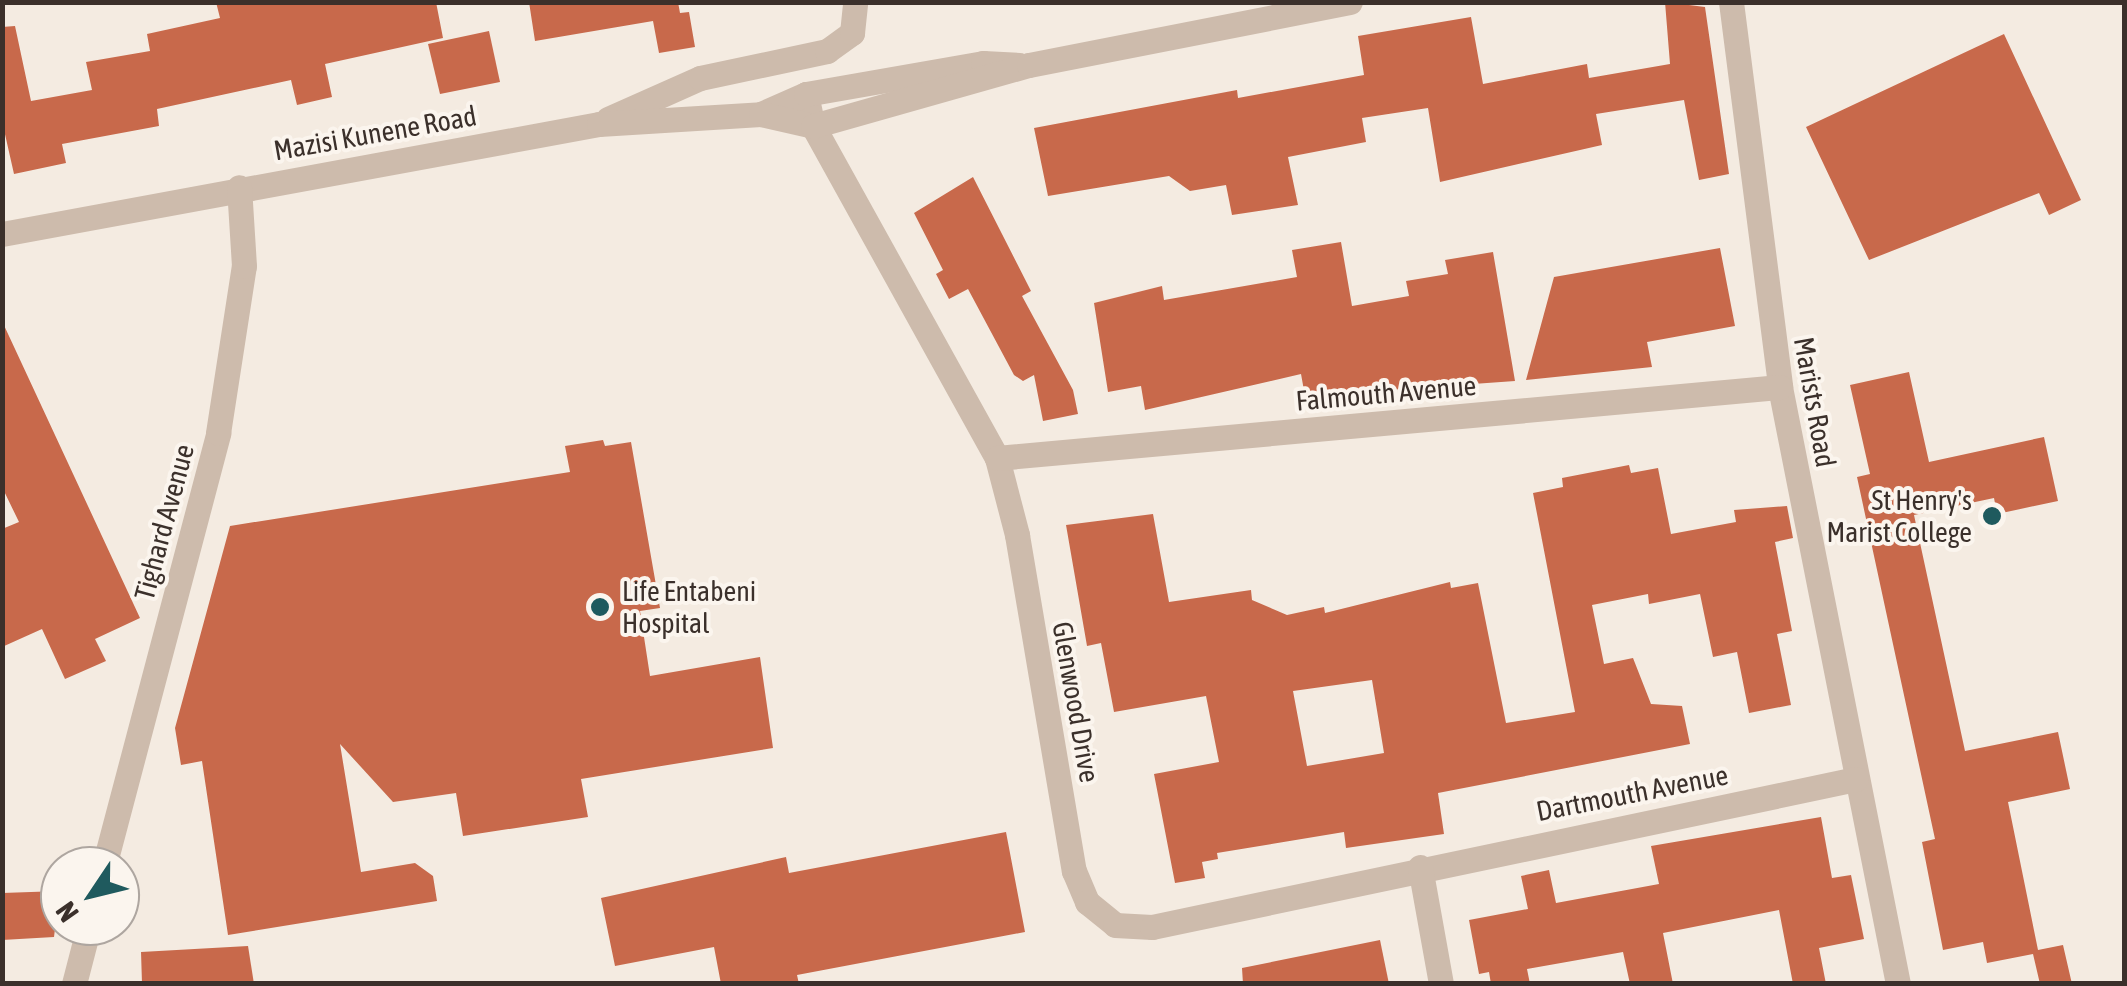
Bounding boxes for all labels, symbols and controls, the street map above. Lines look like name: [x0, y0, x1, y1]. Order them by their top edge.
street label: Mazisi Kunene Road: [271, 99, 479, 167]
street label: Marists Road: [1787, 334, 1843, 470]
street label: Falmouth Avenue: [1294, 368, 1478, 418]
street label: Tighard Avenue: [127, 441, 201, 603]
place label: St Henry's Marist College: [1827, 483, 1972, 549]
marker: St Henry's Marist College: [1981, 505, 2003, 527]
place label: Life Entabeni Hospital: [622, 574, 756, 640]
marker: Life Entabeni Hospital: [587, 594, 613, 620]
street label: Glenwood Drive: [1045, 619, 1107, 785]
street label: Dartmouth Avenue: [1533, 758, 1731, 828]
north arrow: [40, 846, 140, 946]
text: N: [49, 896, 85, 928]

